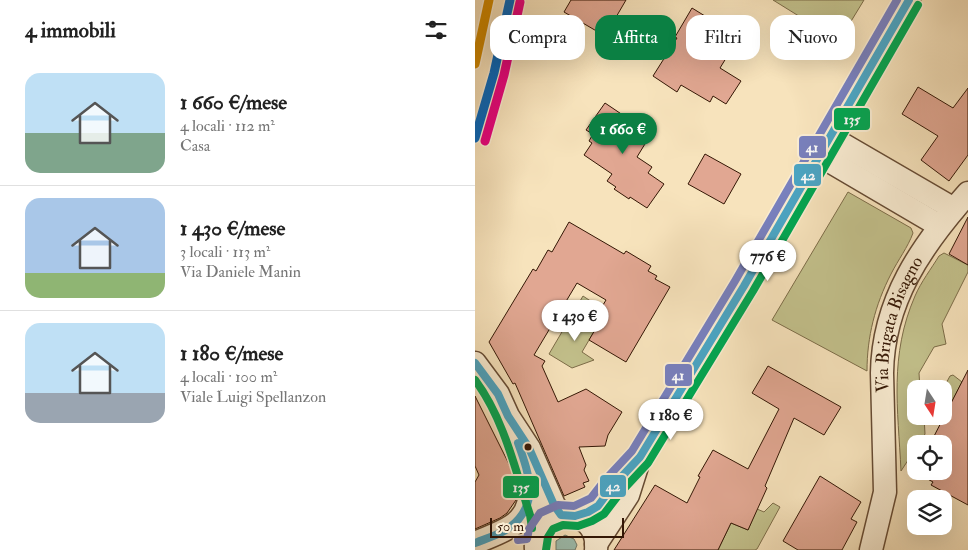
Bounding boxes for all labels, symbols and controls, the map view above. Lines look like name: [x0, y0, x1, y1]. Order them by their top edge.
chip: Compra: [490, 15, 585, 60]
chip: Affitta: [595, 15, 676, 60]
chip: Filtri: [686, 15, 760, 60]
chip: Nuovo: [770, 15, 855, 60]
icon: filters: [422, 16, 450, 44]
text: 4 immobili: [25, 17, 116, 44]
text: 1 660 €/mese: [180, 89, 287, 116]
icon: home: [65, 93, 125, 153]
line badge: 135: [833, 107, 871, 131]
text: 135: [844, 111, 861, 128]
pin: 1 660 €: [577, 112, 669, 155]
text: 4 locali · 112 m²: [180, 116, 275, 136]
text: 1 660 €: [600, 119, 646, 139]
line badge: 41: [798, 135, 827, 159]
text: Casa: [180, 136, 210, 156]
text: 41: [805, 139, 818, 156]
line badge: 42: [793, 163, 822, 187]
text: 42: [800, 167, 815, 184]
text: 1 430 €/mese: [180, 215, 285, 242]
icon: home: [65, 218, 125, 278]
pin: 776 €: [733, 240, 803, 282]
text: 3 locali · 113 m²: [180, 242, 270, 262]
text: 776 €: [750, 246, 786, 266]
street label: Via Brigata Bisagno: [871, 252, 929, 393]
text: Via Daniele Manin: [180, 262, 301, 282]
pin: 1 430 €: [529, 300, 621, 342]
text: 1 430 €: [553, 306, 597, 326]
text: 1 180 €/mese: [180, 340, 283, 367]
icon: home: [65, 343, 125, 403]
line badge: 41: [664, 363, 693, 387]
text: 4 locali · 100 m²: [180, 367, 277, 387]
text: 41: [671, 367, 684, 384]
north arrow: [907, 380, 953, 425]
map controls: [907, 380, 952, 535]
text: Viale Luigi Spellanzon: [180, 387, 326, 407]
pin: 1 180 €: [625, 398, 717, 441]
text: 1 180 €: [649, 405, 693, 425]
button: locate: [907, 435, 952, 480]
unlabelled marker: [523, 442, 533, 452]
line badge: 42: [599, 474, 627, 498]
line badge: 135: [502, 475, 540, 499]
text: 42: [605, 478, 620, 495]
text: 135: [513, 479, 530, 496]
button: layers: [907, 490, 952, 535]
scale bar: [490, 515, 624, 538]
text: 50 m: [497, 518, 524, 535]

